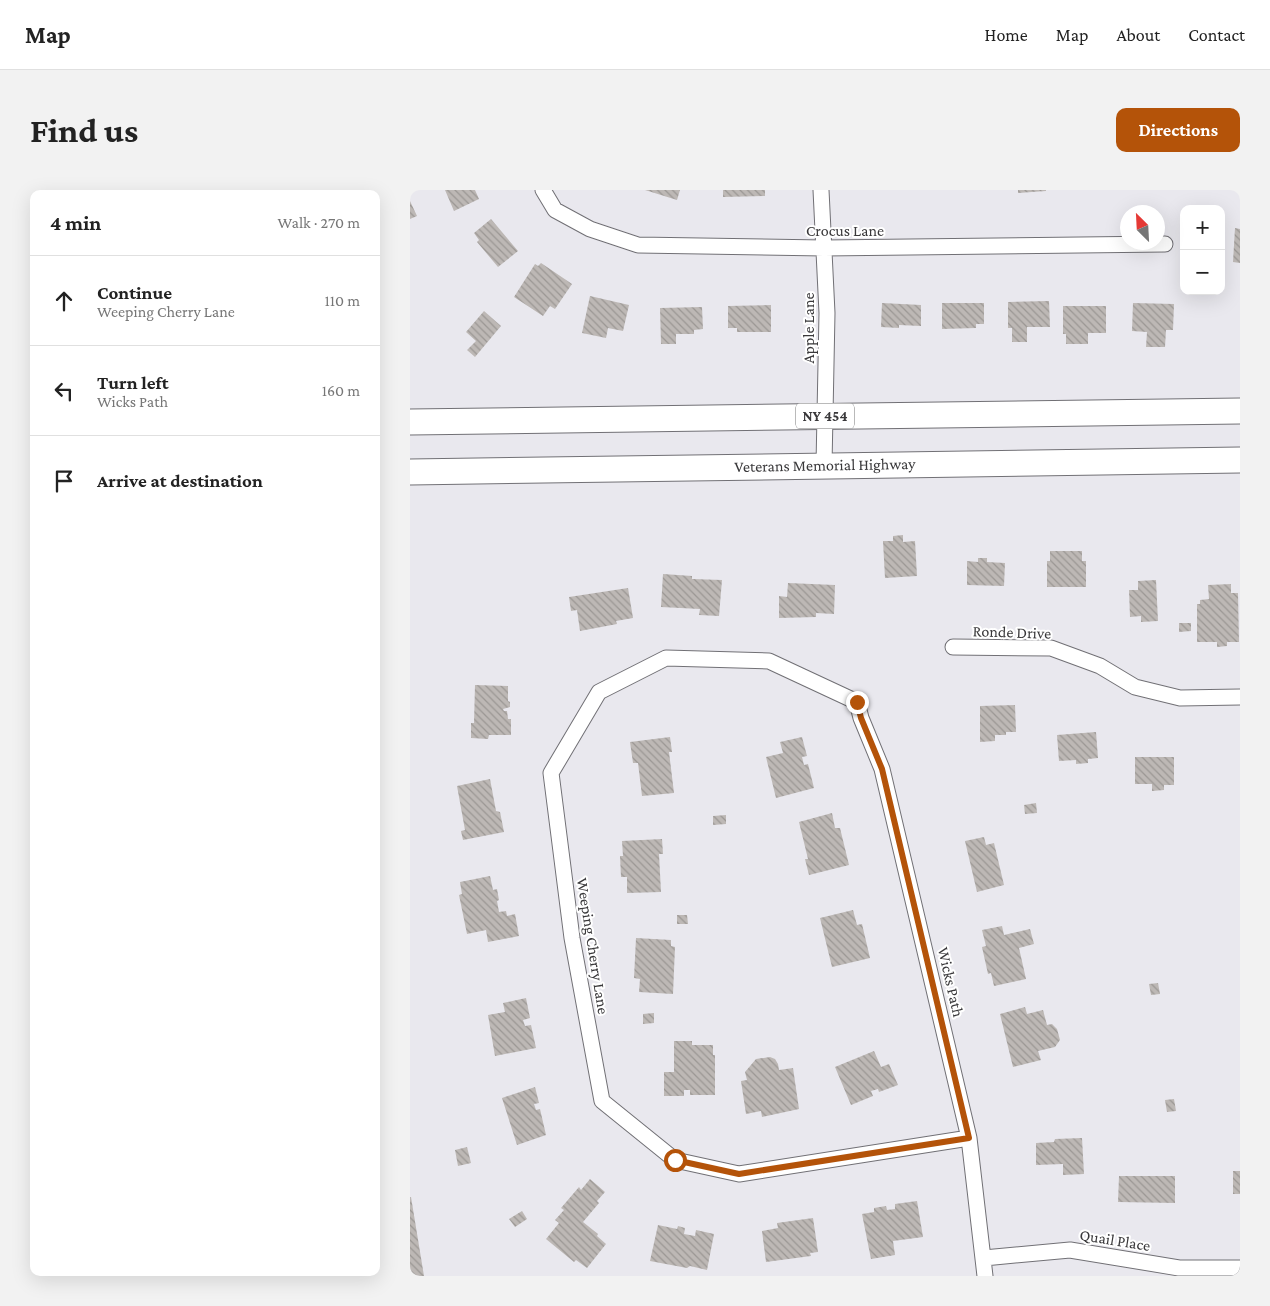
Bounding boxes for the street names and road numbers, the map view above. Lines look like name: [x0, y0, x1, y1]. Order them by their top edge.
street label: Crocus Lane: [806, 222, 884, 239]
street label: Apple Lane: [800, 292, 818, 364]
road number: NY 454: [796, 404, 854, 428]
street label: Veterans Memorial Highway: [734, 455, 916, 476]
street label: Ronde Drive: [973, 622, 1051, 642]
street label: Weeping Cherry Lane: [573, 877, 612, 1016]
street label: Wicks Path: [935, 945, 967, 1019]
street label: Quail Place: [1078, 1226, 1152, 1254]

